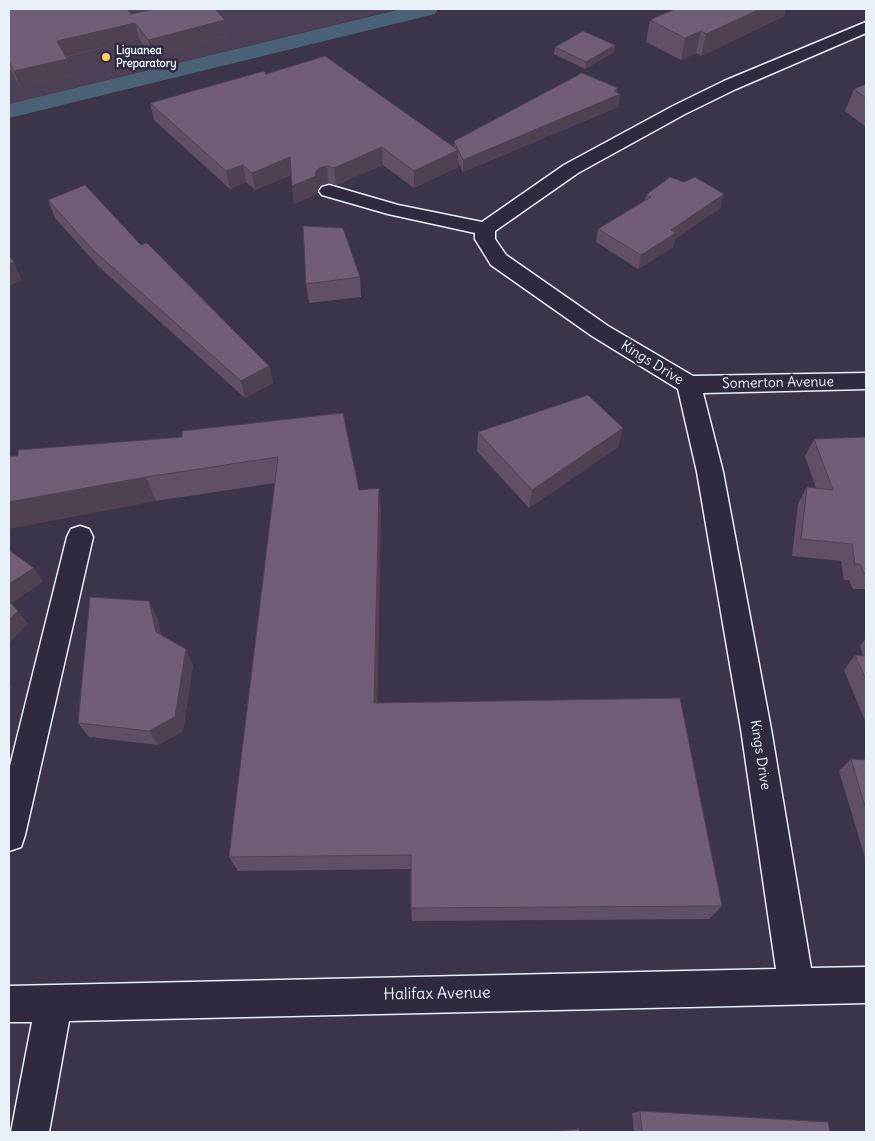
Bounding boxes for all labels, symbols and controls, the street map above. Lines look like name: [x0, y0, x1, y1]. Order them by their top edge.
place label: Liguanea Preparatory: [116, 44, 177, 70]
marker: Liguanea Preparatory: [100, 51, 112, 63]
street label: Kings Drive: [618, 337, 686, 389]
street label: Somerton Avenue: [722, 374, 834, 392]
street label: Kings Drive: [746, 719, 774, 791]
street label: Halifax Avenue: [383, 983, 491, 1005]

